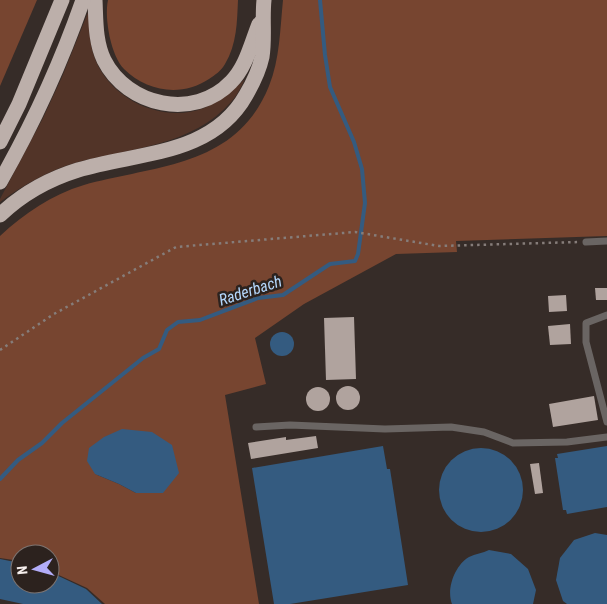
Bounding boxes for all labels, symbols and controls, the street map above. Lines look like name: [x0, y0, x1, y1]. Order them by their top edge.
water label: Raderbach: [216, 271, 284, 310]
north arrow: [10, 544, 60, 594]
text: N: [14, 565, 30, 575]

